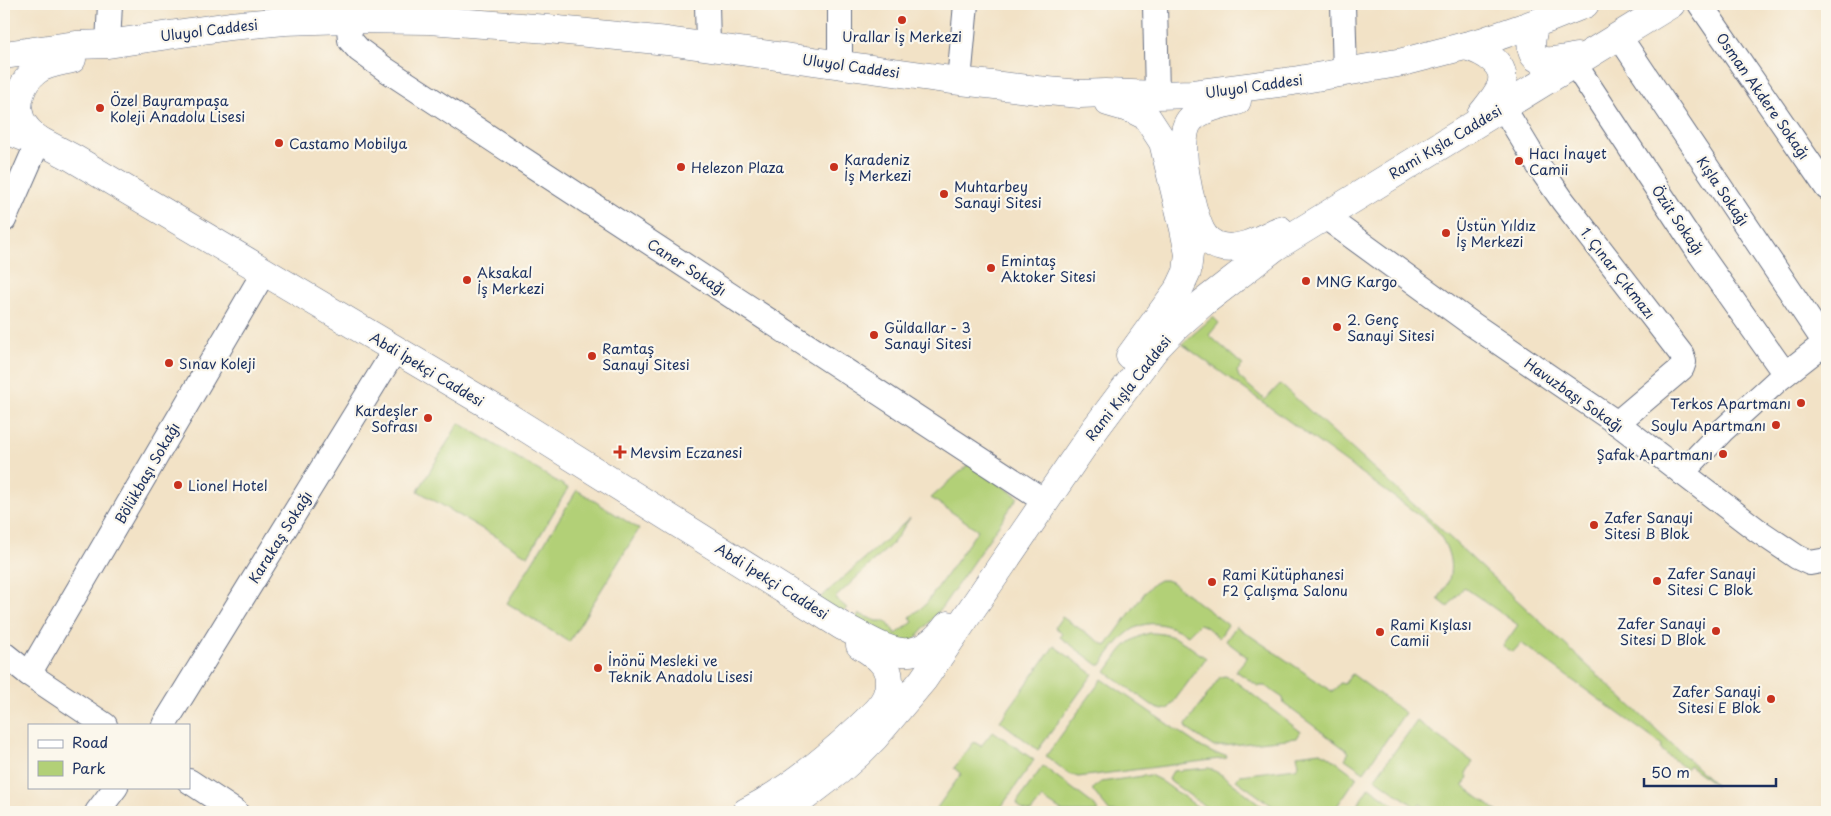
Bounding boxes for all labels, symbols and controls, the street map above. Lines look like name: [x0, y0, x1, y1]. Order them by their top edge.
street label: Uluyol Caddesi: [159, 14, 259, 46]
marker: Urallar İş Merkezi: [896, 14, 908, 26]
place label: Urallar İş Merkezi: [842, 26, 962, 47]
street label: Osman Akdere Sokağı: [1711, 28, 1815, 164]
street label: Uluyol Caddesi: [801, 49, 901, 83]
street label: Uluyol Caddesi: [1204, 69, 1304, 103]
place label: Özel Bayrampaşa Koleji Anadolu Lisesi: [110, 90, 245, 127]
street label: Rami Kışla Caddesi: [1384, 100, 1506, 184]
marker: Özel Bayrampaşa Koleji Anadolu Lisesi: [94, 102, 106, 114]
place label: Castamo Mobilya: [289, 133, 407, 154]
marker: Castamo Mobilya: [273, 137, 285, 149]
place label: Hacı İnayet Camii: [1529, 143, 1607, 180]
place label: Karadeniz İş Merkezi: [844, 149, 911, 186]
street label: Kışla Sokağı: [1692, 152, 1754, 230]
marker: Hacı İnayet Camii: [1513, 155, 1525, 167]
place label: Helezon Plaza: [691, 157, 784, 178]
marker: Helezon Plaza: [675, 161, 687, 173]
marker: Karadeniz İş Merkezi: [828, 161, 840, 173]
place label: Muhtarbey Sanayi Sitesi: [954, 176, 1042, 213]
street label: Özüt Sokağı: [1647, 181, 1709, 259]
marker: Muhtarbey Sanayi Sitesi: [938, 188, 950, 200]
place label: Üstün Yıldız İş Merkezi: [1456, 215, 1536, 252]
street label: 1. Çınar Çıkmazı: [1576, 223, 1660, 323]
marker: Üstün Yıldız İş Merkezi: [1440, 227, 1452, 239]
street label: Caner Sokağı: [643, 233, 731, 301]
place label: Emintaş Aktoker Sitesi: [1001, 250, 1096, 287]
place label: Aksakal İş Merkezi: [477, 262, 544, 299]
marker: Emintaş Aktoker Sitesi: [985, 262, 997, 274]
place label: MNG Kargo: [1316, 271, 1397, 292]
marker: Aksakal İş Merkezi: [461, 274, 473, 286]
marker: MNG Kargo: [1300, 275, 1312, 287]
place label: 2. Genç Sanayi Sitesi: [1347, 309, 1435, 346]
place label: Güldallar - 3 Sanayi Sitesi: [884, 317, 972, 354]
marker: 2. Genç Sanayi Sitesi: [1331, 321, 1343, 333]
street label: Abdi İpekçi Caddesi: [366, 327, 488, 412]
marker: Güldallar - 3 Sanayi Sitesi: [868, 329, 880, 341]
street label: Rami Kışla Caddesi: [1080, 331, 1176, 445]
place label: Ramtaş Sanayi Sitesi: [602, 338, 690, 375]
marker: Ramtaş Sanayi Sitesi: [586, 350, 598, 362]
place label: Sınav Koleji: [179, 353, 256, 374]
street label: Havuzbaşı Sokağı: [1520, 353, 1628, 437]
marker: Sınav Koleji: [163, 357, 175, 369]
place label: Terkos Apartmanı: [1670, 393, 1791, 414]
marker: Terkos Apartmanı: [1795, 397, 1807, 409]
place label: Kardeşler Sofrası: [355, 400, 418, 437]
marker: Kardeşler Sofrası: [422, 412, 434, 424]
place label: Soylu Apartmanı: [1651, 415, 1766, 436]
street label: Bölükbaşı Sokağı: [109, 418, 185, 528]
marker: Soylu Apartmanı: [1770, 419, 1782, 431]
place label: Mevsim Eczanesi: [630, 442, 742, 463]
place label: Şafak Apartmanı: [1596, 444, 1713, 465]
marker: Mevsim Eczanesi: [614, 446, 626, 458]
marker: Şafak Apartmanı: [1717, 448, 1729, 460]
place label: Lionel Hotel: [188, 475, 268, 496]
marker: Lionel Hotel: [172, 479, 184, 491]
street label: Karakaş Sokağı: [243, 487, 317, 587]
place label: Zafer Sanayi Sitesi B Blok: [1604, 507, 1693, 544]
marker: Zafer Sanayi Sitesi B Blok: [1588, 519, 1600, 531]
street label: Abdi İpekçi Caddesi: [711, 538, 833, 624]
place label: Zafer Sanayi Sitesi C Blok: [1667, 563, 1756, 600]
place label: Rami Kütüphanesi F2 Çalışma Salonu: [1222, 564, 1348, 601]
marker: Zafer Sanayi Sitesi C Blok: [1651, 575, 1663, 587]
marker: Rami Kütüphanesi F2 Çalışma Salonu: [1206, 576, 1218, 588]
place label: Zafer Sanayi Sitesi D Blok: [1617, 613, 1706, 650]
place label: Rami Kışlası Camii: [1390, 614, 1472, 651]
marker: Zafer Sanayi Sitesi D Blok: [1710, 625, 1722, 637]
marker: Rami Kışlası Camii: [1374, 626, 1386, 638]
place label: İnönü Mesleki ve Teknik Anadolu Lisesi: [608, 650, 753, 687]
marker: İnönü Mesleki ve Teknik Anadolu Lisesi: [592, 662, 604, 674]
place label: Zafer Sanayi Sitesi E Blok: [1672, 681, 1761, 718]
marker: Zafer Sanayi Sitesi E Blok: [1765, 693, 1777, 705]
legend: [28, 724, 190, 788]
text: Road: [72, 730, 108, 753]
text: Park: [72, 756, 106, 779]
scale bar: [1644, 756, 1776, 788]
text: 50 m: [1651, 760, 1690, 783]

